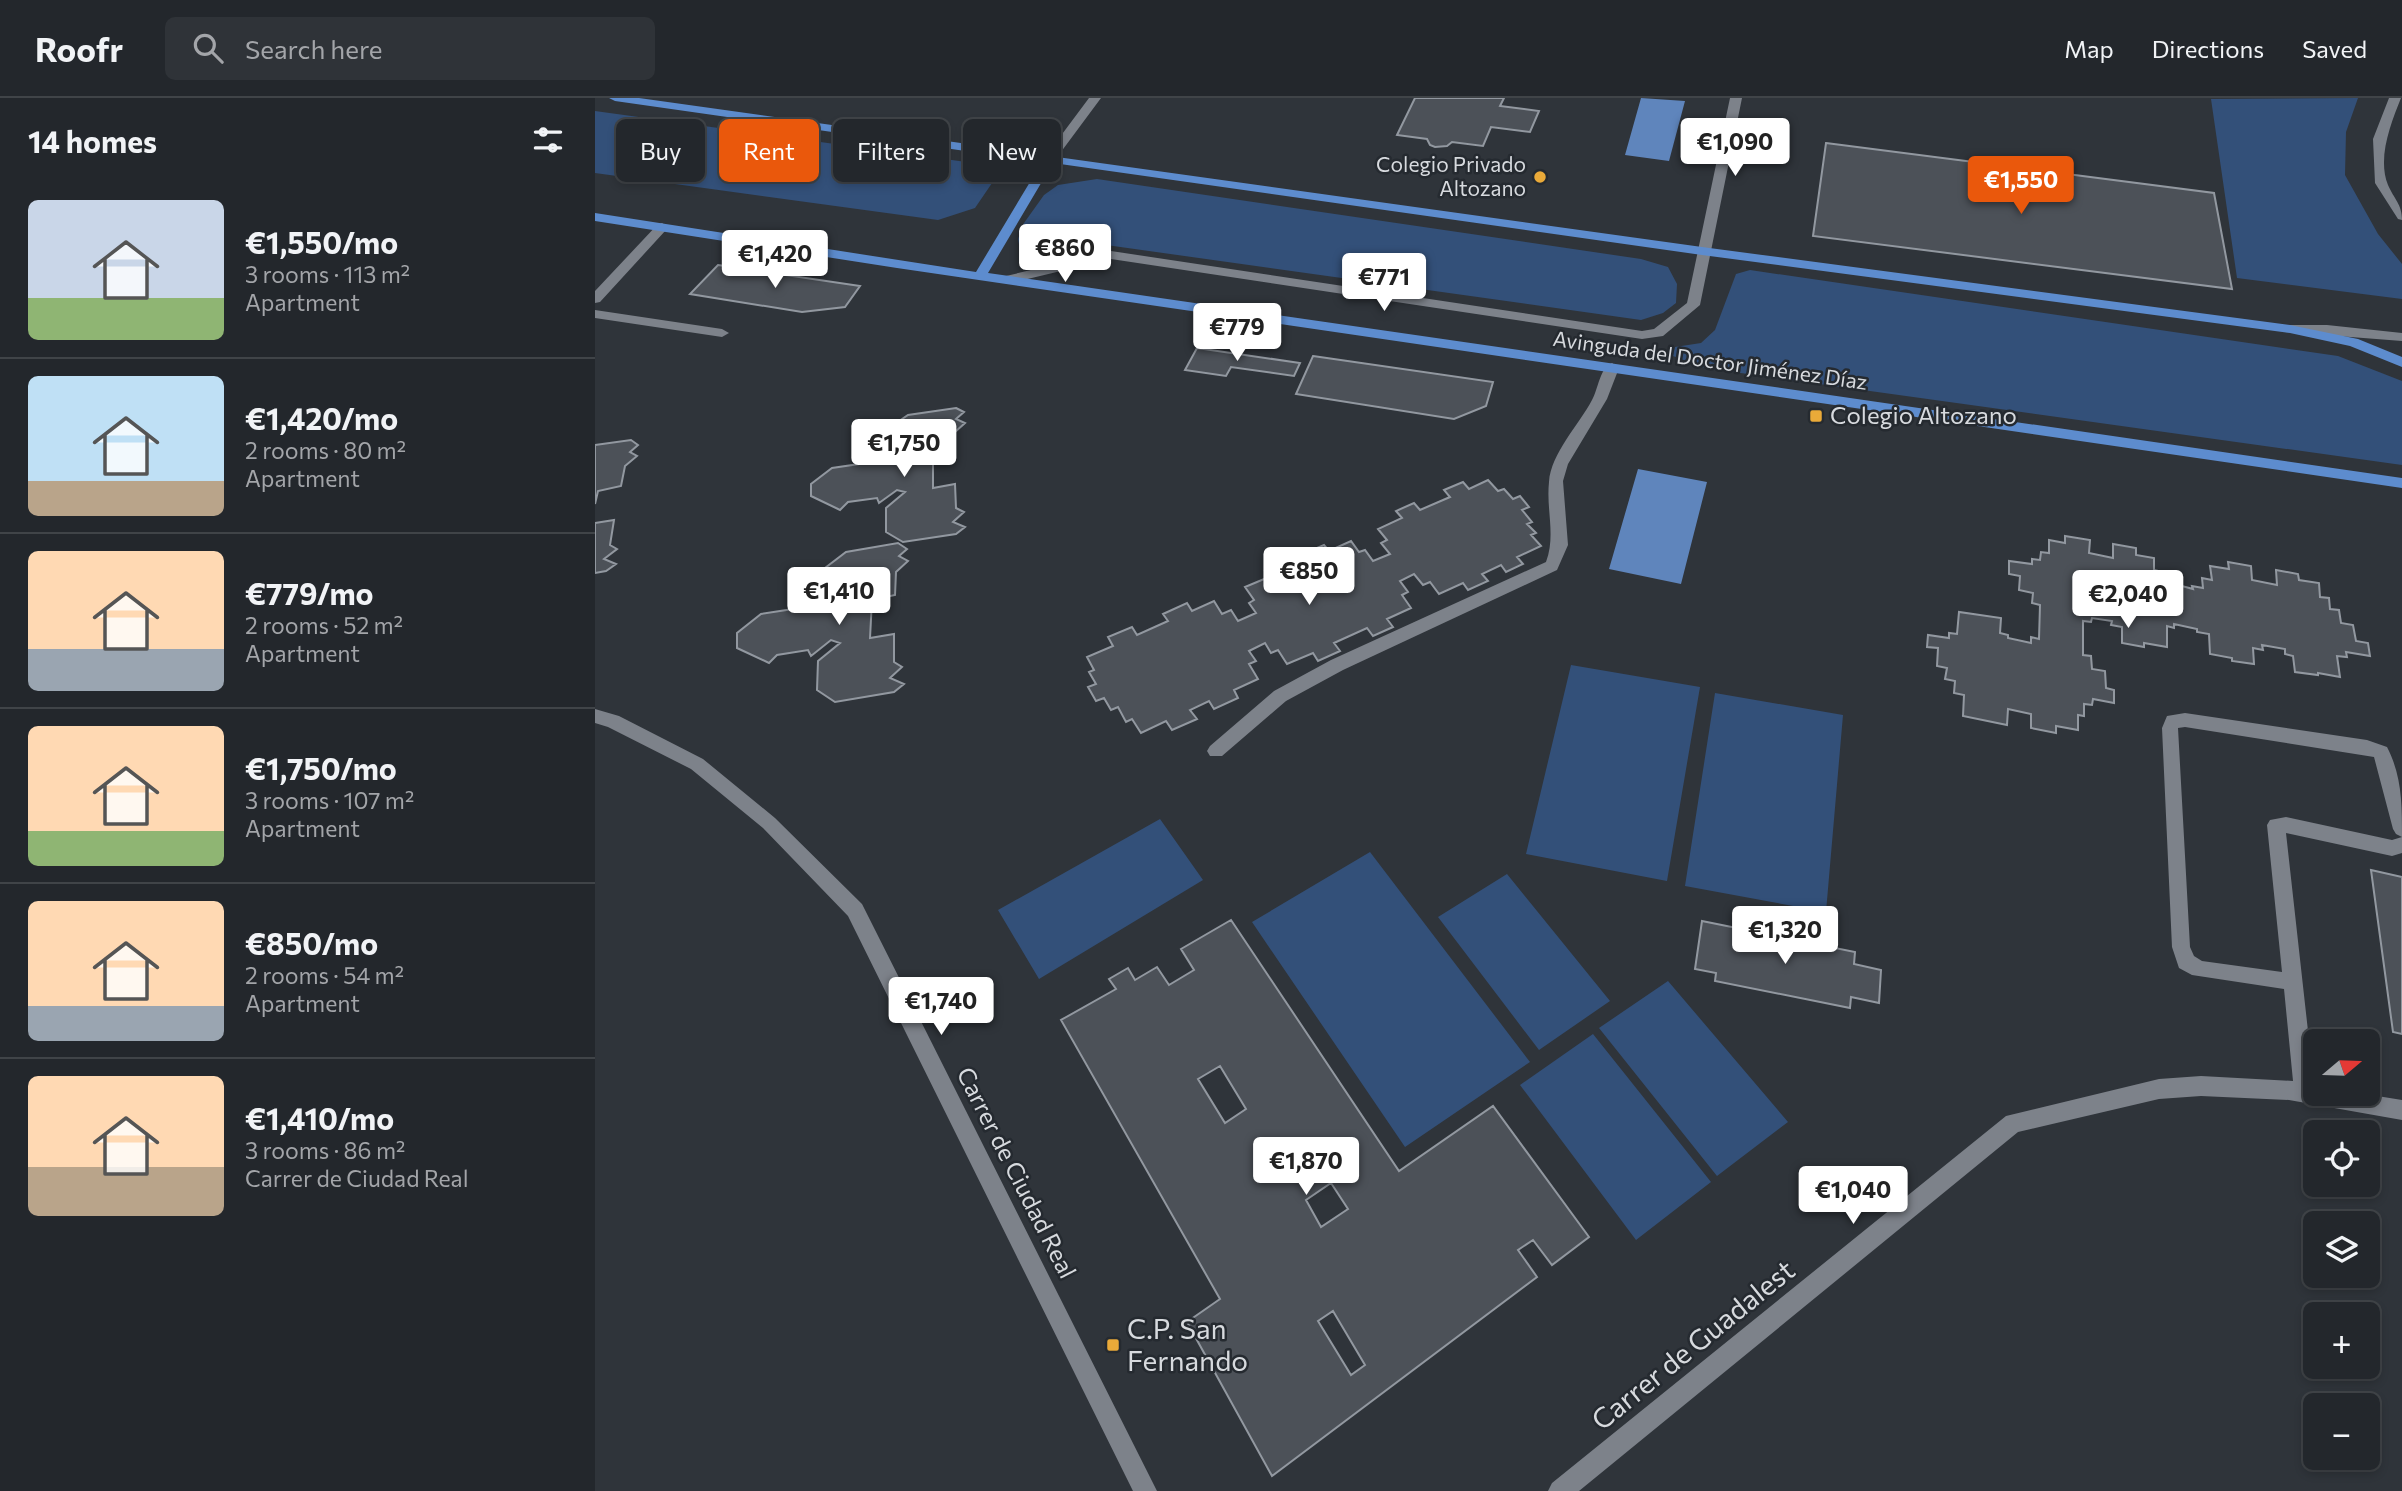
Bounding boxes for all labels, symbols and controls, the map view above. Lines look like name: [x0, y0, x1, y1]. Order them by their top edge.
search box: [165, 17, 655, 80]
text: Roofr: [35, 28, 123, 69]
icon: search: [189, 29, 227, 67]
text: Search here: [245, 33, 383, 64]
text: Map: [2064, 34, 2114, 63]
text: Directions: [2152, 34, 2264, 63]
text: Saved: [2302, 34, 2367, 63]
pin: €1,090: [1678, 118, 1792, 178]
chip: Buy: [616, 119, 705, 182]
chip: Rent: [719, 119, 819, 182]
chip: Filters: [833, 119, 949, 182]
chip: New: [963, 119, 1061, 182]
icon: filters: [529, 121, 567, 159]
text: 14 homes: [28, 122, 157, 159]
text: €1,090: [1697, 127, 1773, 155]
place label: Colegio Privado Altozano: [1376, 151, 1526, 200]
pin: €1,550: [1964, 156, 2078, 216]
text: €1,550: [1984, 165, 2058, 193]
marker: Colegio Privado Altozano: [1532, 169, 1548, 185]
text: €1,550/mo: [245, 223, 398, 260]
pin: €860: [1024, 225, 1106, 284]
icon: home: [84, 228, 168, 312]
pin: €1,420: [718, 230, 832, 290]
text: €860: [1035, 233, 1095, 261]
text: €1,420: [738, 239, 812, 267]
pin: €771: [1343, 254, 1425, 313]
text: 3 rooms · 113 m²: [245, 260, 410, 288]
text: €771: [1358, 262, 1410, 290]
text: Apartment: [245, 288, 360, 316]
pin: €779: [1196, 303, 1278, 363]
text: €779: [1209, 312, 1265, 340]
street label: Avinguda del Doctor Jiménez Díaz: [1551, 325, 1869, 394]
text: €1,420/mo: [245, 399, 398, 436]
place label: Colegio Altozano: [1830, 400, 2017, 429]
icon: home: [84, 404, 168, 488]
marker: Colegio Altozano: [1808, 408, 1824, 424]
pin: €1,750: [847, 420, 961, 479]
text: €1,750: [867, 428, 941, 456]
text: 2 rooms · 80 m²: [245, 436, 406, 464]
text: Apartment: [245, 464, 360, 492]
pin: €850: [1268, 547, 1350, 607]
text: €850: [1279, 556, 1339, 584]
pin: €1,410: [782, 568, 896, 627]
pin: €2,040: [2071, 570, 2185, 630]
text: €779/mo: [245, 574, 374, 611]
text: €1,410: [803, 576, 875, 604]
icon: home: [84, 579, 168, 663]
text: €2,040: [2088, 579, 2168, 607]
text: 2 rooms · 52 m²: [245, 611, 403, 639]
text: Apartment: [245, 639, 360, 667]
text: €1,750/mo: [245, 749, 397, 786]
icon: home: [84, 754, 168, 838]
text: 3 rooms · 107 m²: [245, 786, 414, 814]
text: Apartment: [245, 814, 360, 842]
pin: €1,320: [1728, 906, 1842, 966]
text: €1,320: [1748, 915, 1822, 943]
text: €850/mo: [245, 924, 378, 961]
icon: home: [84, 929, 168, 1013]
text: 2 rooms · 54 m²: [245, 961, 404, 989]
pin: €1,740: [884, 978, 998, 1037]
text: €1,740: [905, 986, 977, 1014]
text: Apartment: [245, 989, 360, 1017]
north arrow: [2303, 1029, 2380, 1106]
map controls: [2303, 1029, 2380, 1470]
street label: Carrer de Ciudad Real: [951, 1062, 1083, 1283]
text: €1,410/mo: [245, 1099, 394, 1136]
icon: home: [84, 1104, 168, 1188]
button: locate: [2303, 1120, 2380, 1197]
text: 3 rooms · 86 m²: [245, 1136, 405, 1164]
pin: €1,870: [1249, 1138, 1363, 1197]
text: €1,870: [1269, 1146, 1343, 1174]
text: Carrer de Ciudad Real: [245, 1164, 468, 1192]
pin: €1,040: [1796, 1166, 1910, 1226]
text: €1,040: [1815, 1175, 1891, 1203]
button: layers: [2303, 1211, 2380, 1288]
street label: Carrer de Guadalest: [1584, 1252, 1801, 1436]
button: +: [2303, 1302, 2380, 1379]
place label: C.P. San Fernando: [1127, 1311, 1248, 1377]
marker: C.P. San Fernando: [1105, 1337, 1121, 1353]
button: −: [2303, 1393, 2380, 1470]

